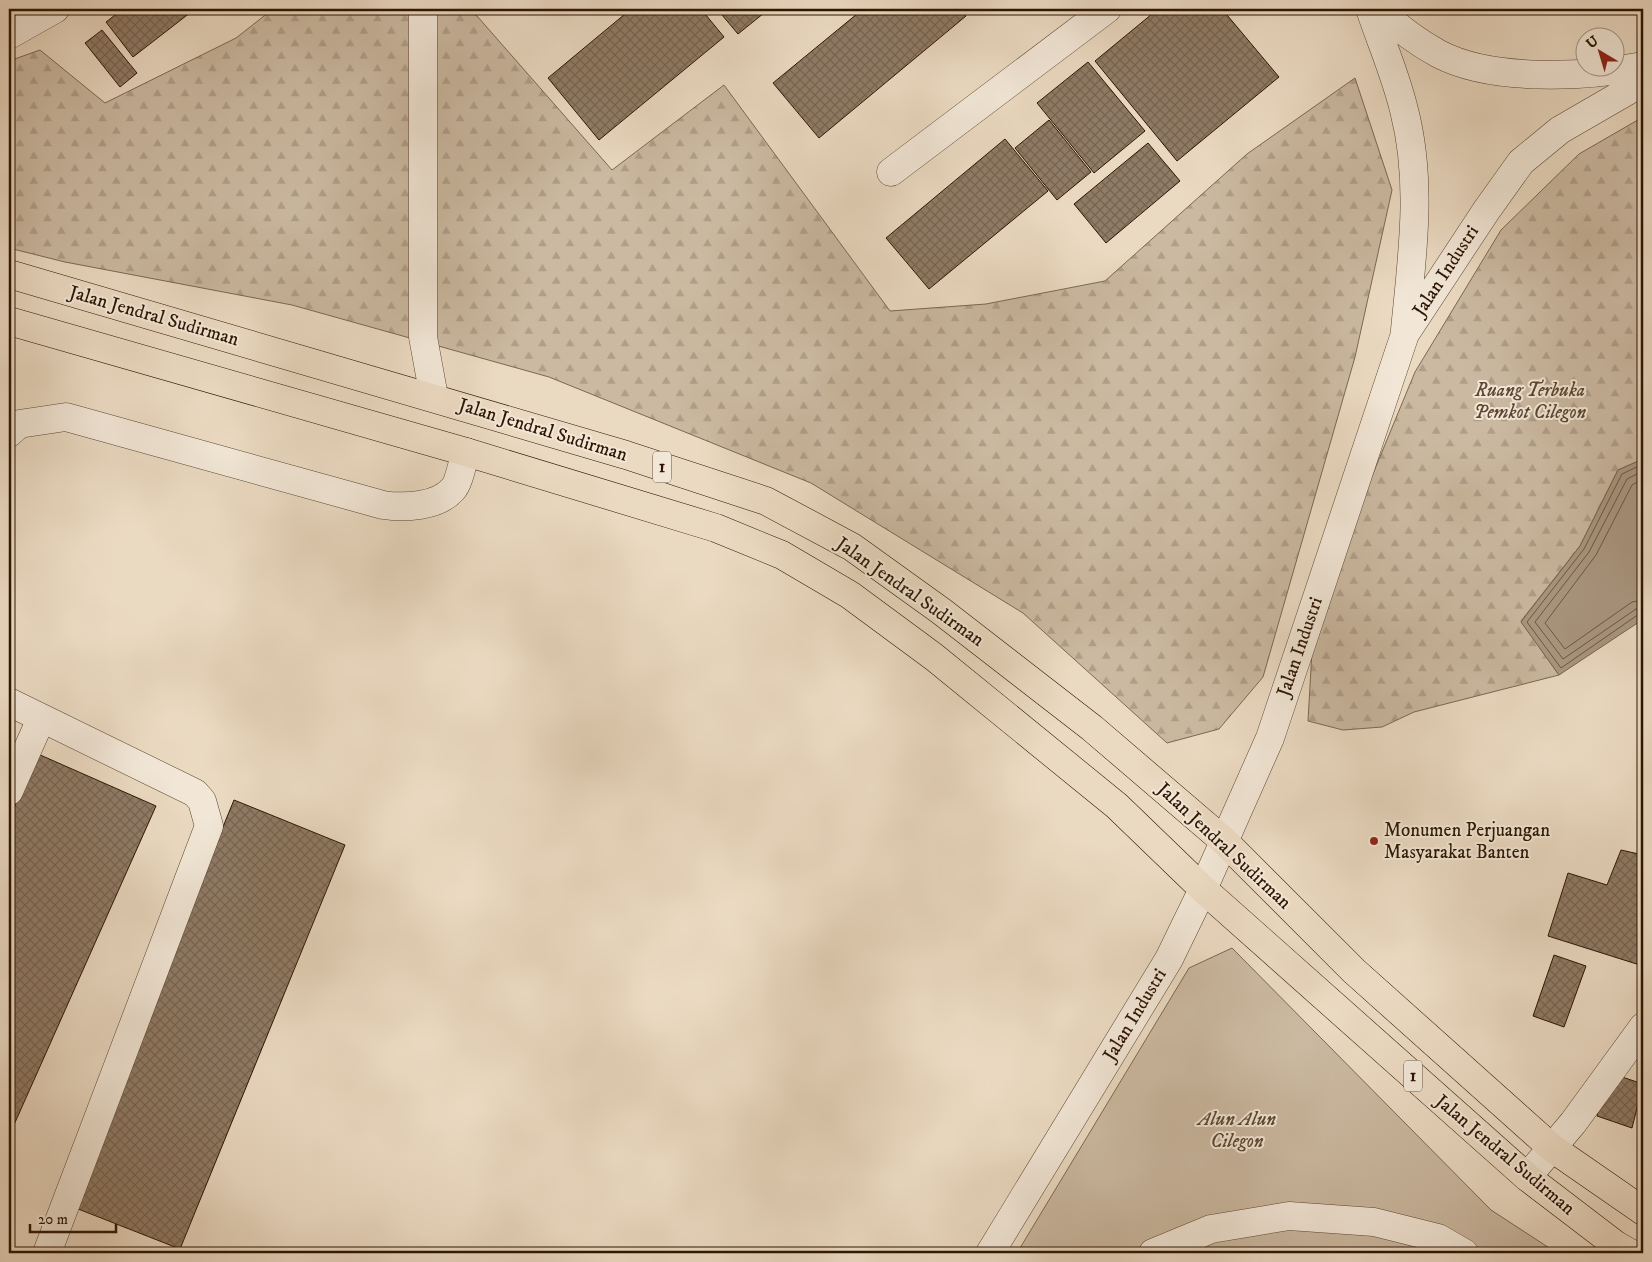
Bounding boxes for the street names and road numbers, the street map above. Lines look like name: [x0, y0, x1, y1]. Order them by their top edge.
street label: Jalan Industri: [1407, 221, 1484, 322]
street label: Jalan Jendral Sudirman: [65, 280, 241, 351]
street label: Jalan Jendral Sudirman: [454, 393, 630, 467]
road number: 1: [653, 452, 671, 482]
street label: Jalan Jendral Sudirman: [830, 531, 988, 652]
street label: Jalan Industri: [1272, 594, 1328, 702]
street label: Jalan Jendral Sudirman: [1151, 776, 1296, 914]
street label: Jalan Industri: [1097, 965, 1172, 1067]
road number: 1: [1404, 1060, 1422, 1092]
street label: Jalan Jendral Sudirman: [1429, 1089, 1580, 1220]

